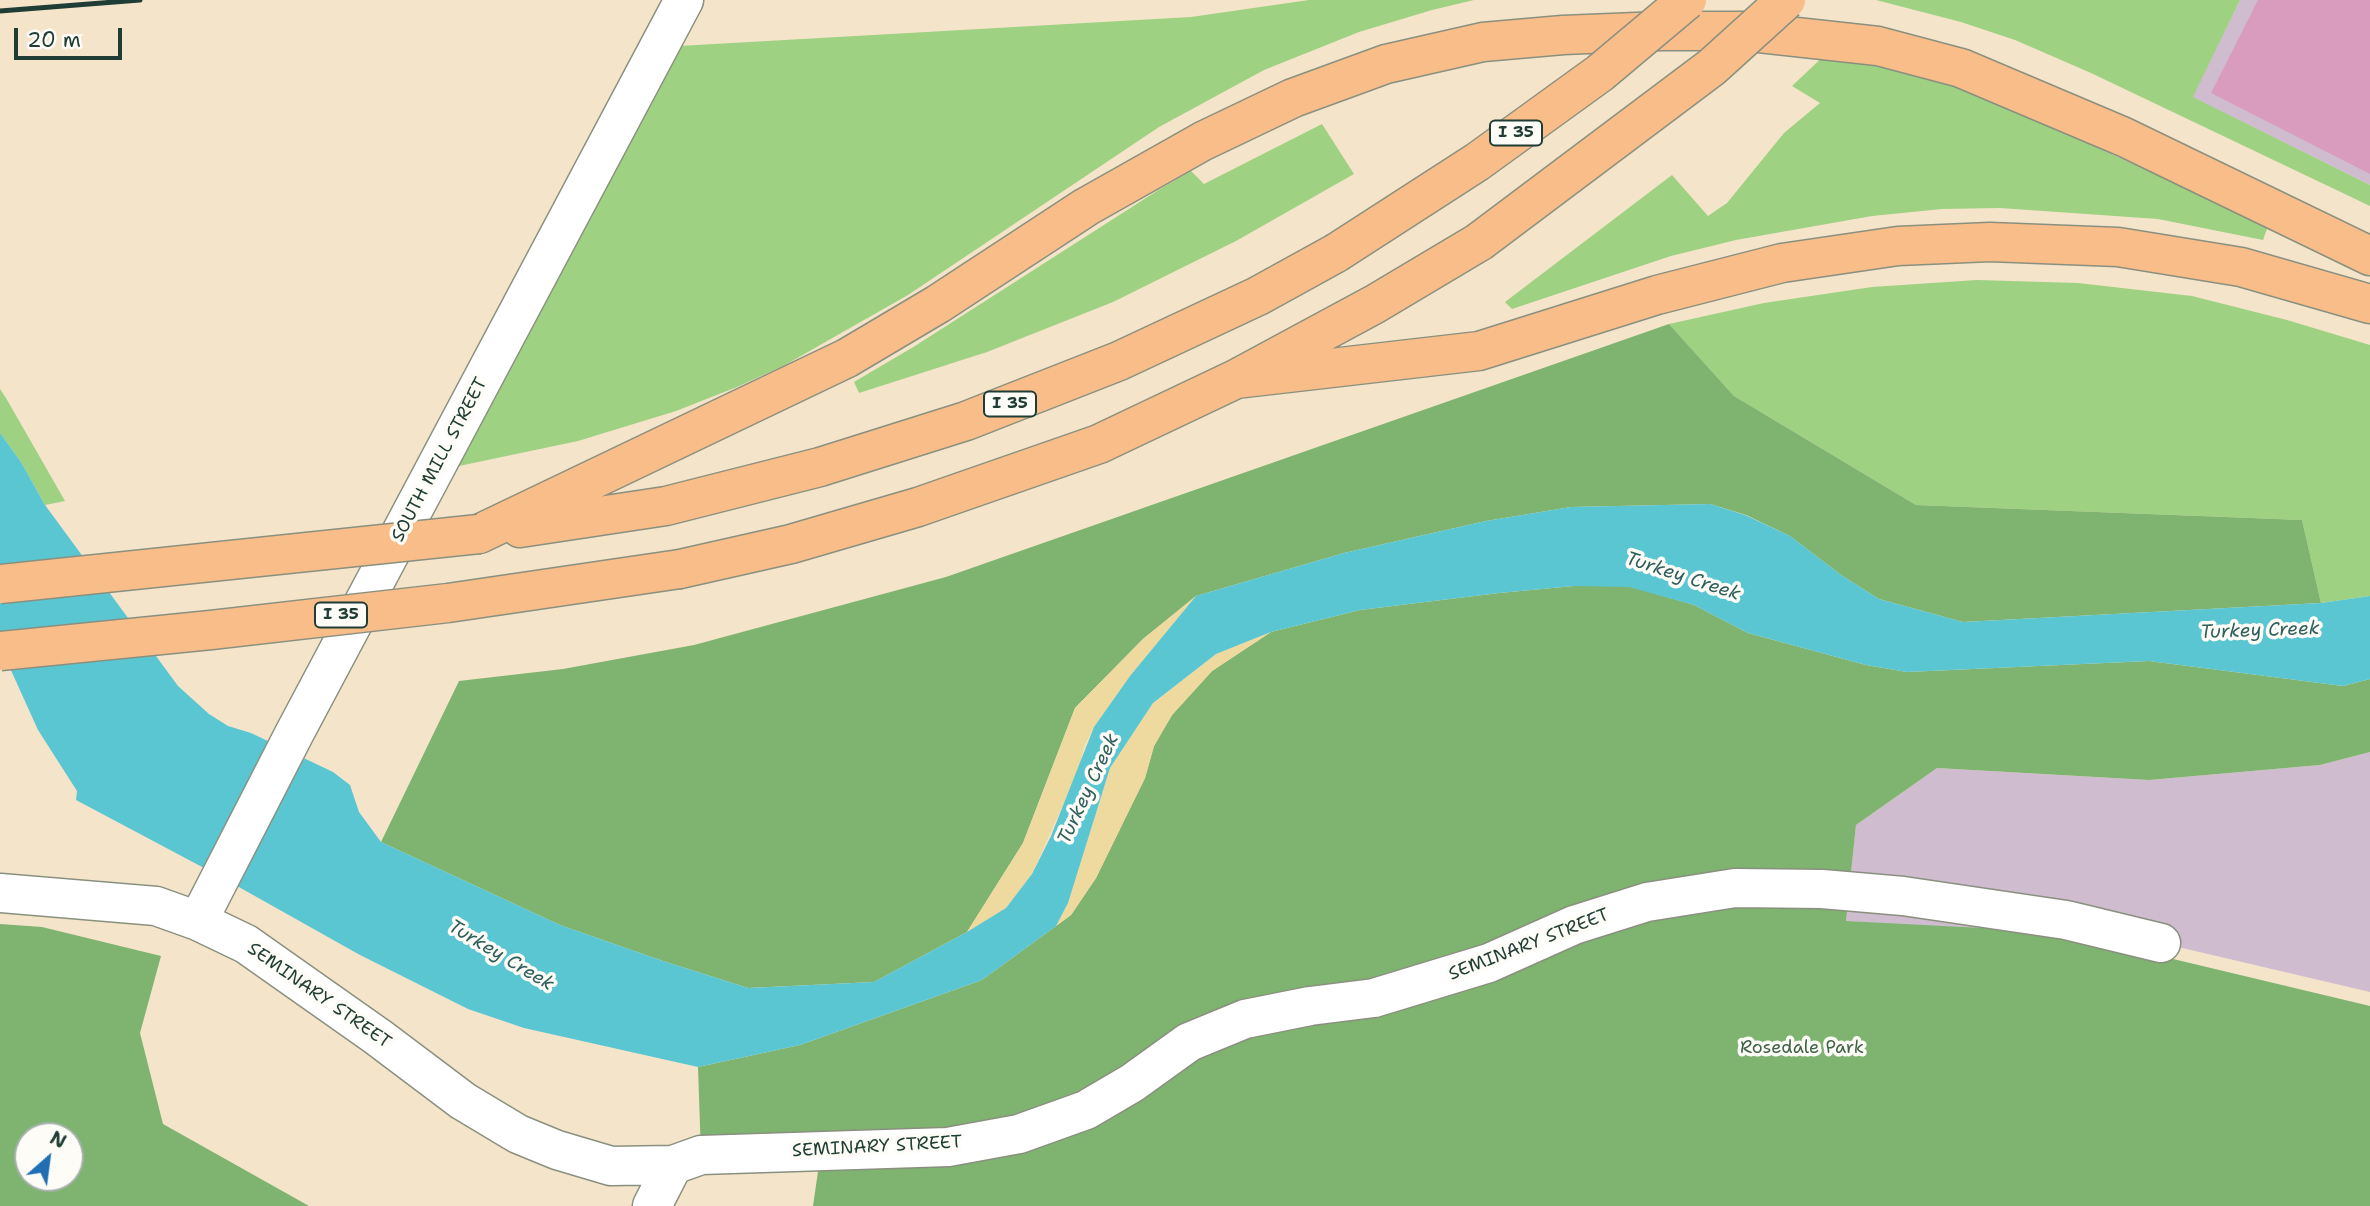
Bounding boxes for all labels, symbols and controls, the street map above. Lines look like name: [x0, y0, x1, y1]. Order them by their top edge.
scale bar: [18, 14, 126, 58]
text: 20 m: [27, 26, 81, 54]
road number: I 35: [1490, 120, 1542, 146]
street label: SOUTH MILL STREET: [388, 374, 492, 546]
road number: I 35: [984, 392, 1036, 416]
water label: Turkey Creek: [1623, 548, 1743, 606]
road number: I 35: [315, 602, 367, 628]
water label: Turkey Creek: [2200, 618, 2320, 644]
water label: Turkey Creek: [1053, 730, 1125, 848]
street label: SEMINARY STREET: [1446, 904, 1612, 986]
water label: Turkey Creek: [444, 916, 558, 996]
street label: SEMINARY STREET: [243, 938, 395, 1054]
park label: Rosedale Park: [1740, 1037, 1864, 1059]
north arrow: [14, 1122, 84, 1192]
text: N: [46, 1125, 71, 1154]
street label: SEMINARY STREET: [791, 1132, 963, 1162]

